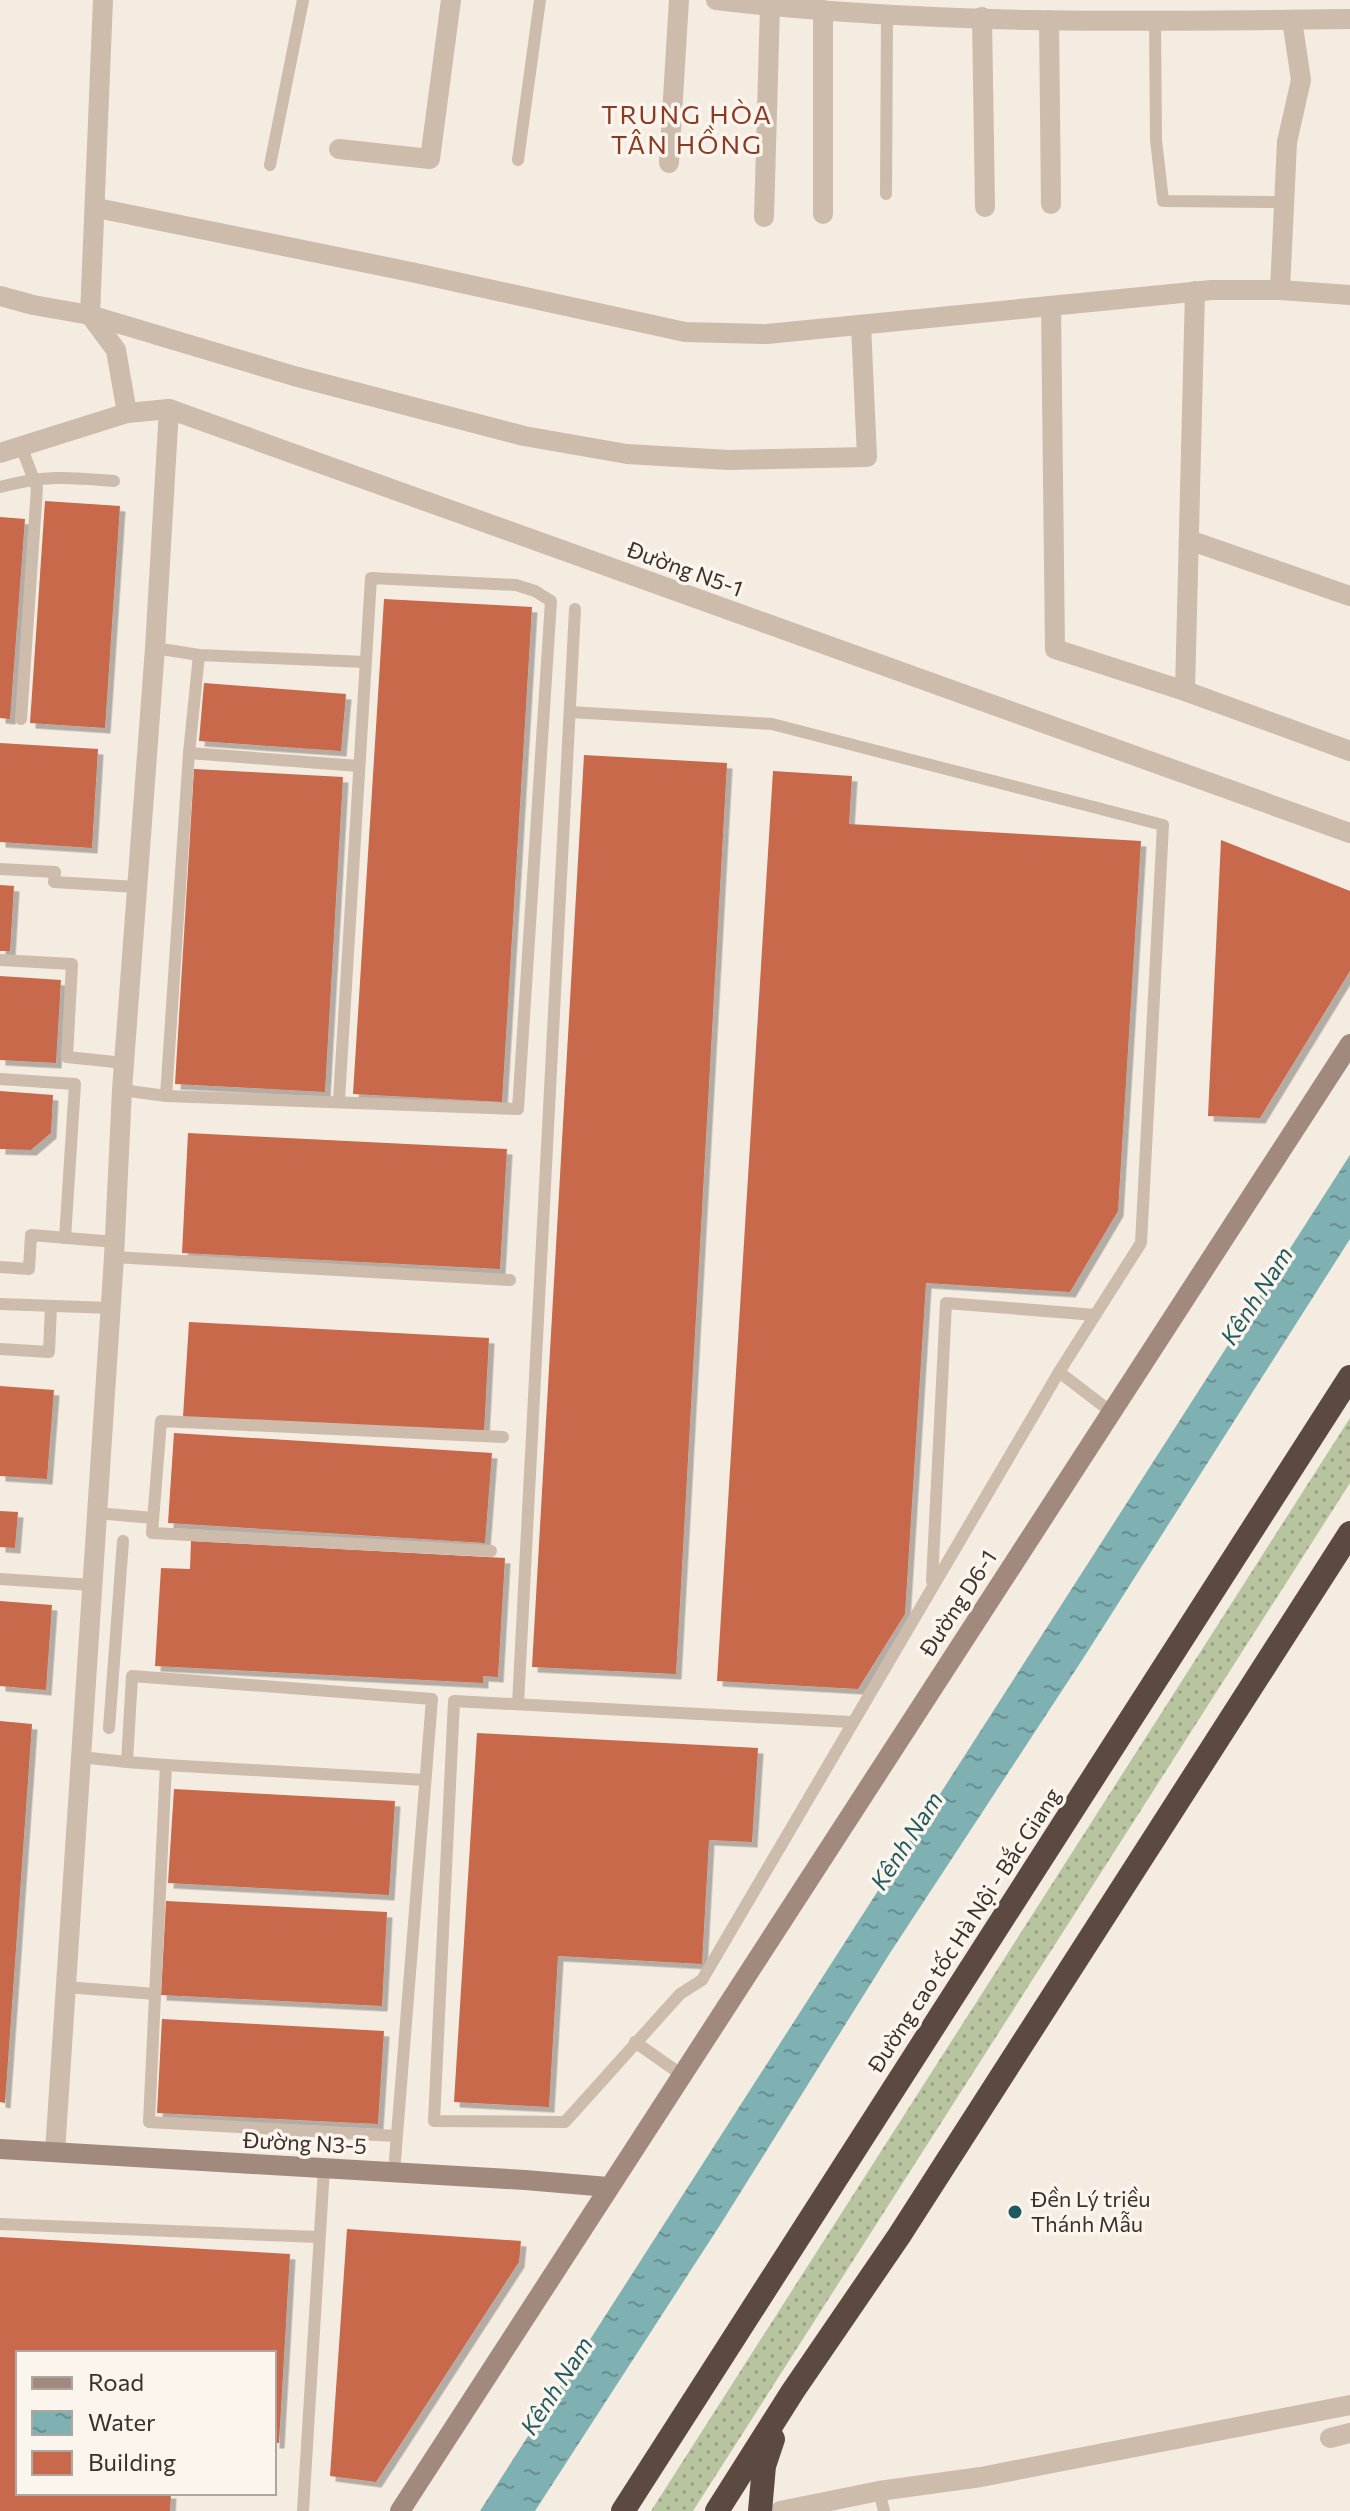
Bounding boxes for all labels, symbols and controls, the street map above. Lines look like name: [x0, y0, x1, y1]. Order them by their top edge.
district label: TRUNG HÒA TÂN HỒNG: [601, 98, 773, 159]
street label: Đường N5-1: [623, 535, 747, 602]
water label: Kênh Nam: [1213, 1241, 1298, 1350]
street label: Đường D6-1: [913, 1545, 1002, 1662]
street label: Đường cao tốc Hà Nội - Bắc Giang: [861, 1783, 1066, 2078]
water label: Kênh Nam: [863, 1786, 948, 1895]
street label: Đường N3-5: [241, 2126, 368, 2159]
place label: Đền Lý triều Thánh Mẫu: [1030, 2185, 1151, 2237]
marker: Đền Lý triều Thánh Mẫu: [1006, 2203, 1024, 2221]
water label: Kênh Nam: [513, 2331, 598, 2440]
legend: [16, 2351, 276, 2495]
text: Road: [88, 2367, 144, 2396]
text: Water: [88, 2407, 156, 2436]
text: Building: [88, 2447, 176, 2476]

